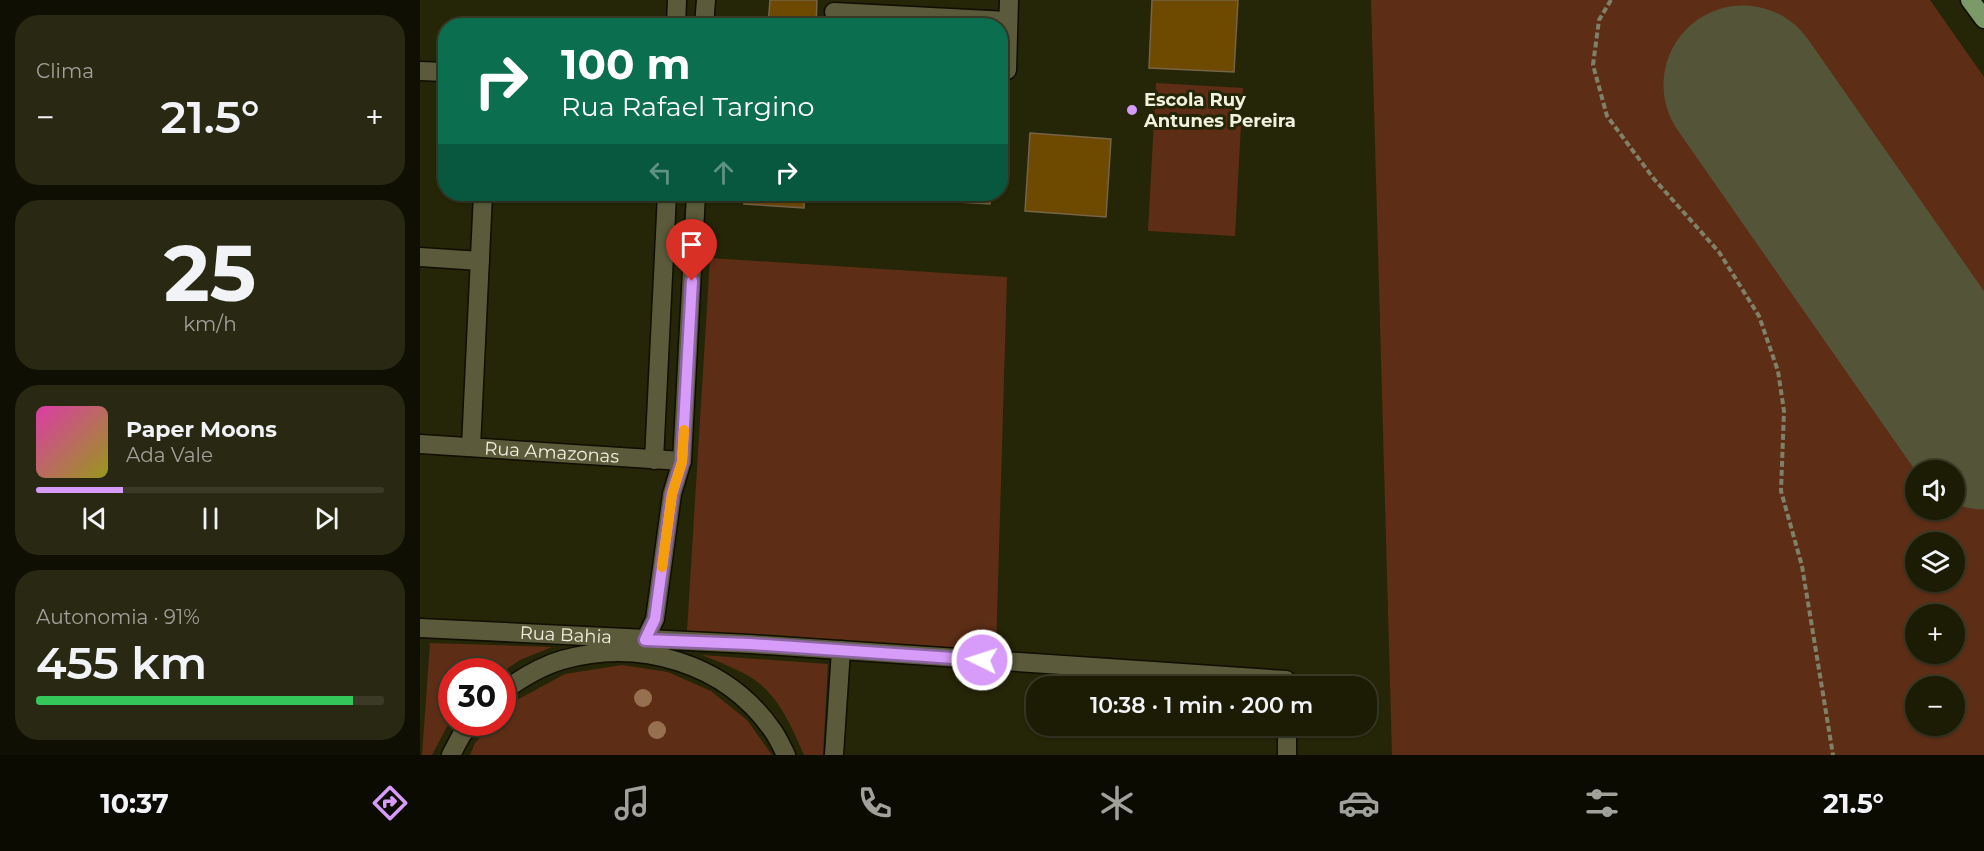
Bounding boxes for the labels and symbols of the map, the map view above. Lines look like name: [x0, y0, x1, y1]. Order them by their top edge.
place label: Escola Ruy Antunes Pereira: [1143, 89, 1296, 132]
marker: Escola Ruy Antunes Pereira: [1125, 103, 1139, 117]
pin: [666, 219, 717, 281]
street label: Rua Amazonas: [484, 437, 620, 468]
street label: Rua Bahia: [519, 622, 612, 648]
position arrow: [950, 628, 1014, 692]
speed limit sign: 30: [438, 658, 516, 736]

